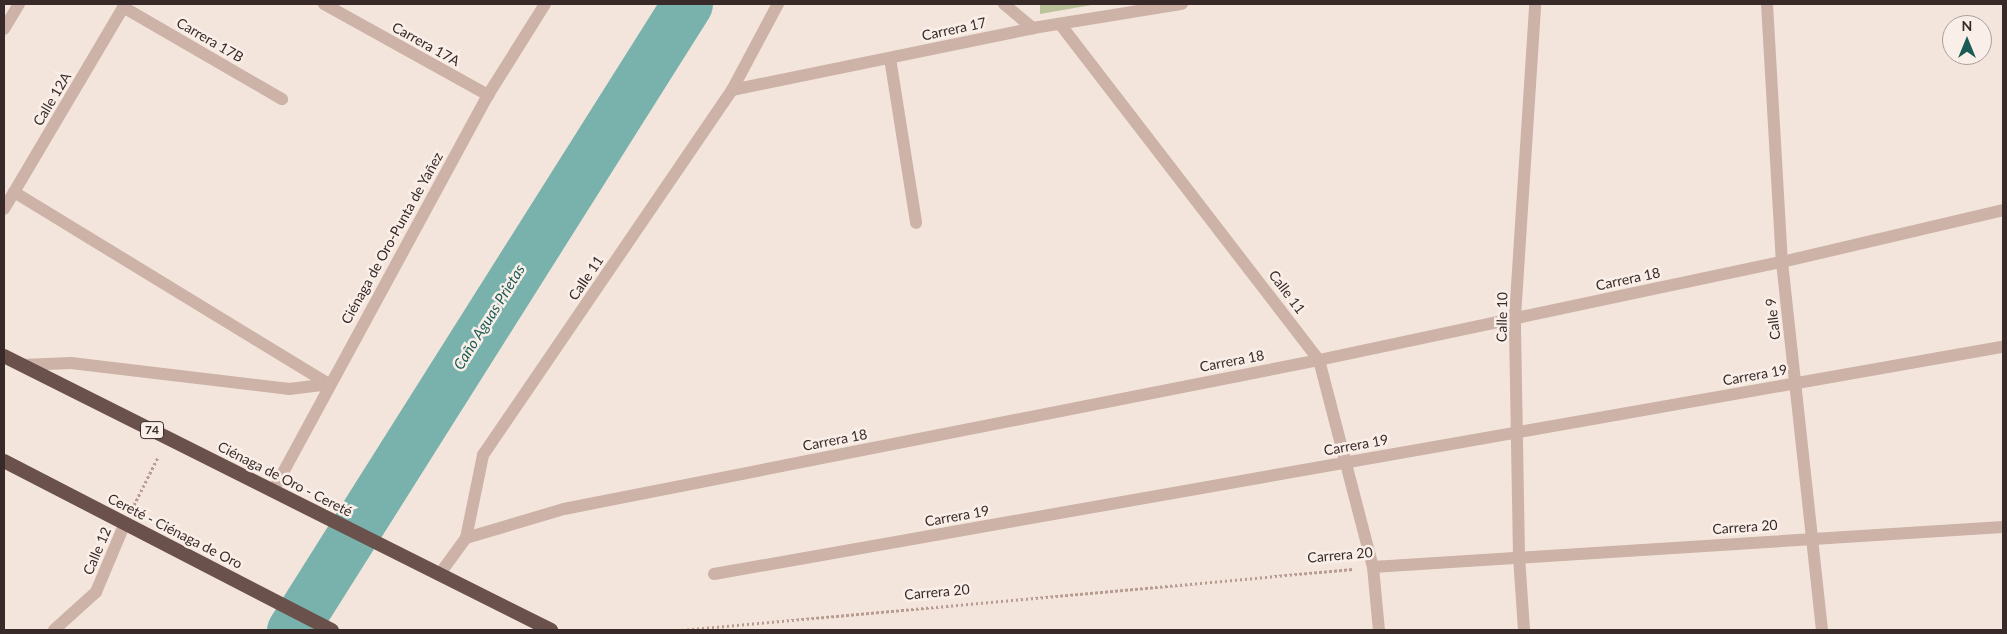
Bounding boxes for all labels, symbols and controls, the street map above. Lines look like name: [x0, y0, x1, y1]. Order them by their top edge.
street label: Carrera 17B: [174, 14, 246, 66]
street label: Carrera 17: [920, 14, 988, 44]
north arrow: [1942, 15, 1992, 65]
text: N: [1962, 17, 1972, 34]
street label: Carrera 17A: [389, 19, 463, 69]
street label: Calle 12A: [29, 69, 75, 129]
street label: Ciénaga de Oro-Punta de Yañez: [338, 149, 446, 327]
street label: Calle 11: [565, 253, 607, 303]
water label: Caño Aguas Prietas: [449, 261, 529, 373]
street label: Carrera 18: [1594, 264, 1662, 294]
street label: Calle 11: [1265, 267, 1309, 317]
street label: Calle 10: [1493, 292, 1511, 342]
street label: Calle 9: [1762, 297, 1784, 341]
street label: Carrera 18: [1198, 347, 1266, 375]
street label: Carrera 19: [1721, 361, 1789, 389]
road number: 74: [140, 420, 164, 440]
street label: Carrera 18: [801, 426, 869, 454]
street label: Carrera 19: [1322, 431, 1390, 459]
street label: Ciénaga de Oro - Cereté: [215, 438, 355, 520]
street label: Cereté - Ciénaga de Oro: [105, 490, 245, 572]
street label: Carrera 19: [923, 502, 991, 530]
street label: Carrera 20: [1712, 516, 1778, 538]
street label: Calle 12: [79, 525, 115, 577]
street label: Carrera 20: [1307, 544, 1373, 566]
street label: Carrera 20: [904, 581, 970, 603]

